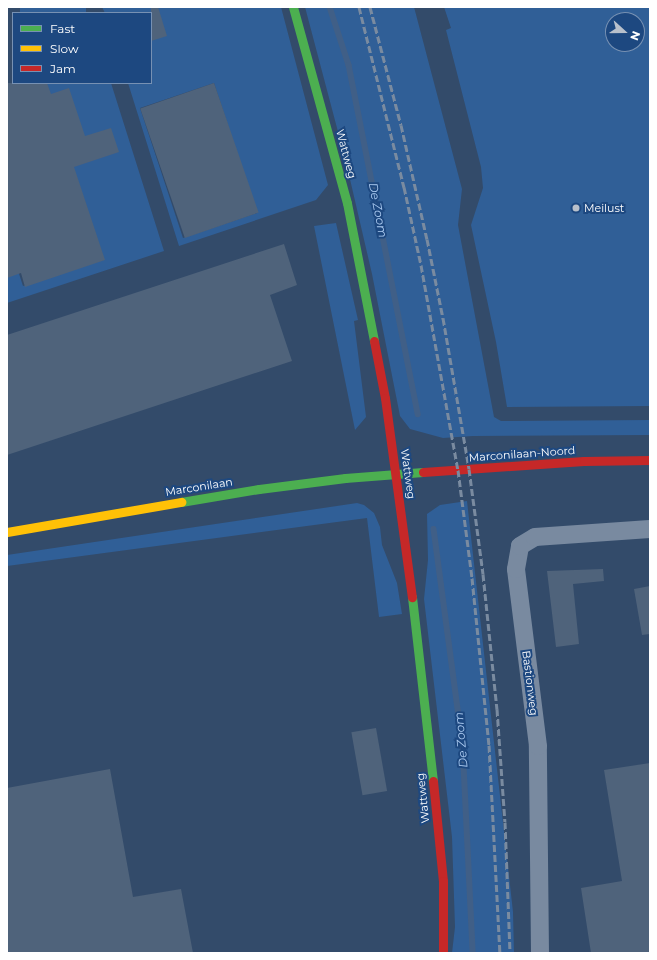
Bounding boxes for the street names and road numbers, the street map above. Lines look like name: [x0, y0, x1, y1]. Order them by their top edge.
street label: Wattweg: [333, 128, 359, 180]
street label: Marconilaan-Noord: [468, 444, 576, 464]
street label: Wattweg: [398, 448, 418, 500]
street label: Marconilaan: [164, 475, 234, 499]
street label: Bastionweg: [519, 650, 541, 716]
street label: Wattweg: [414, 772, 432, 824]

